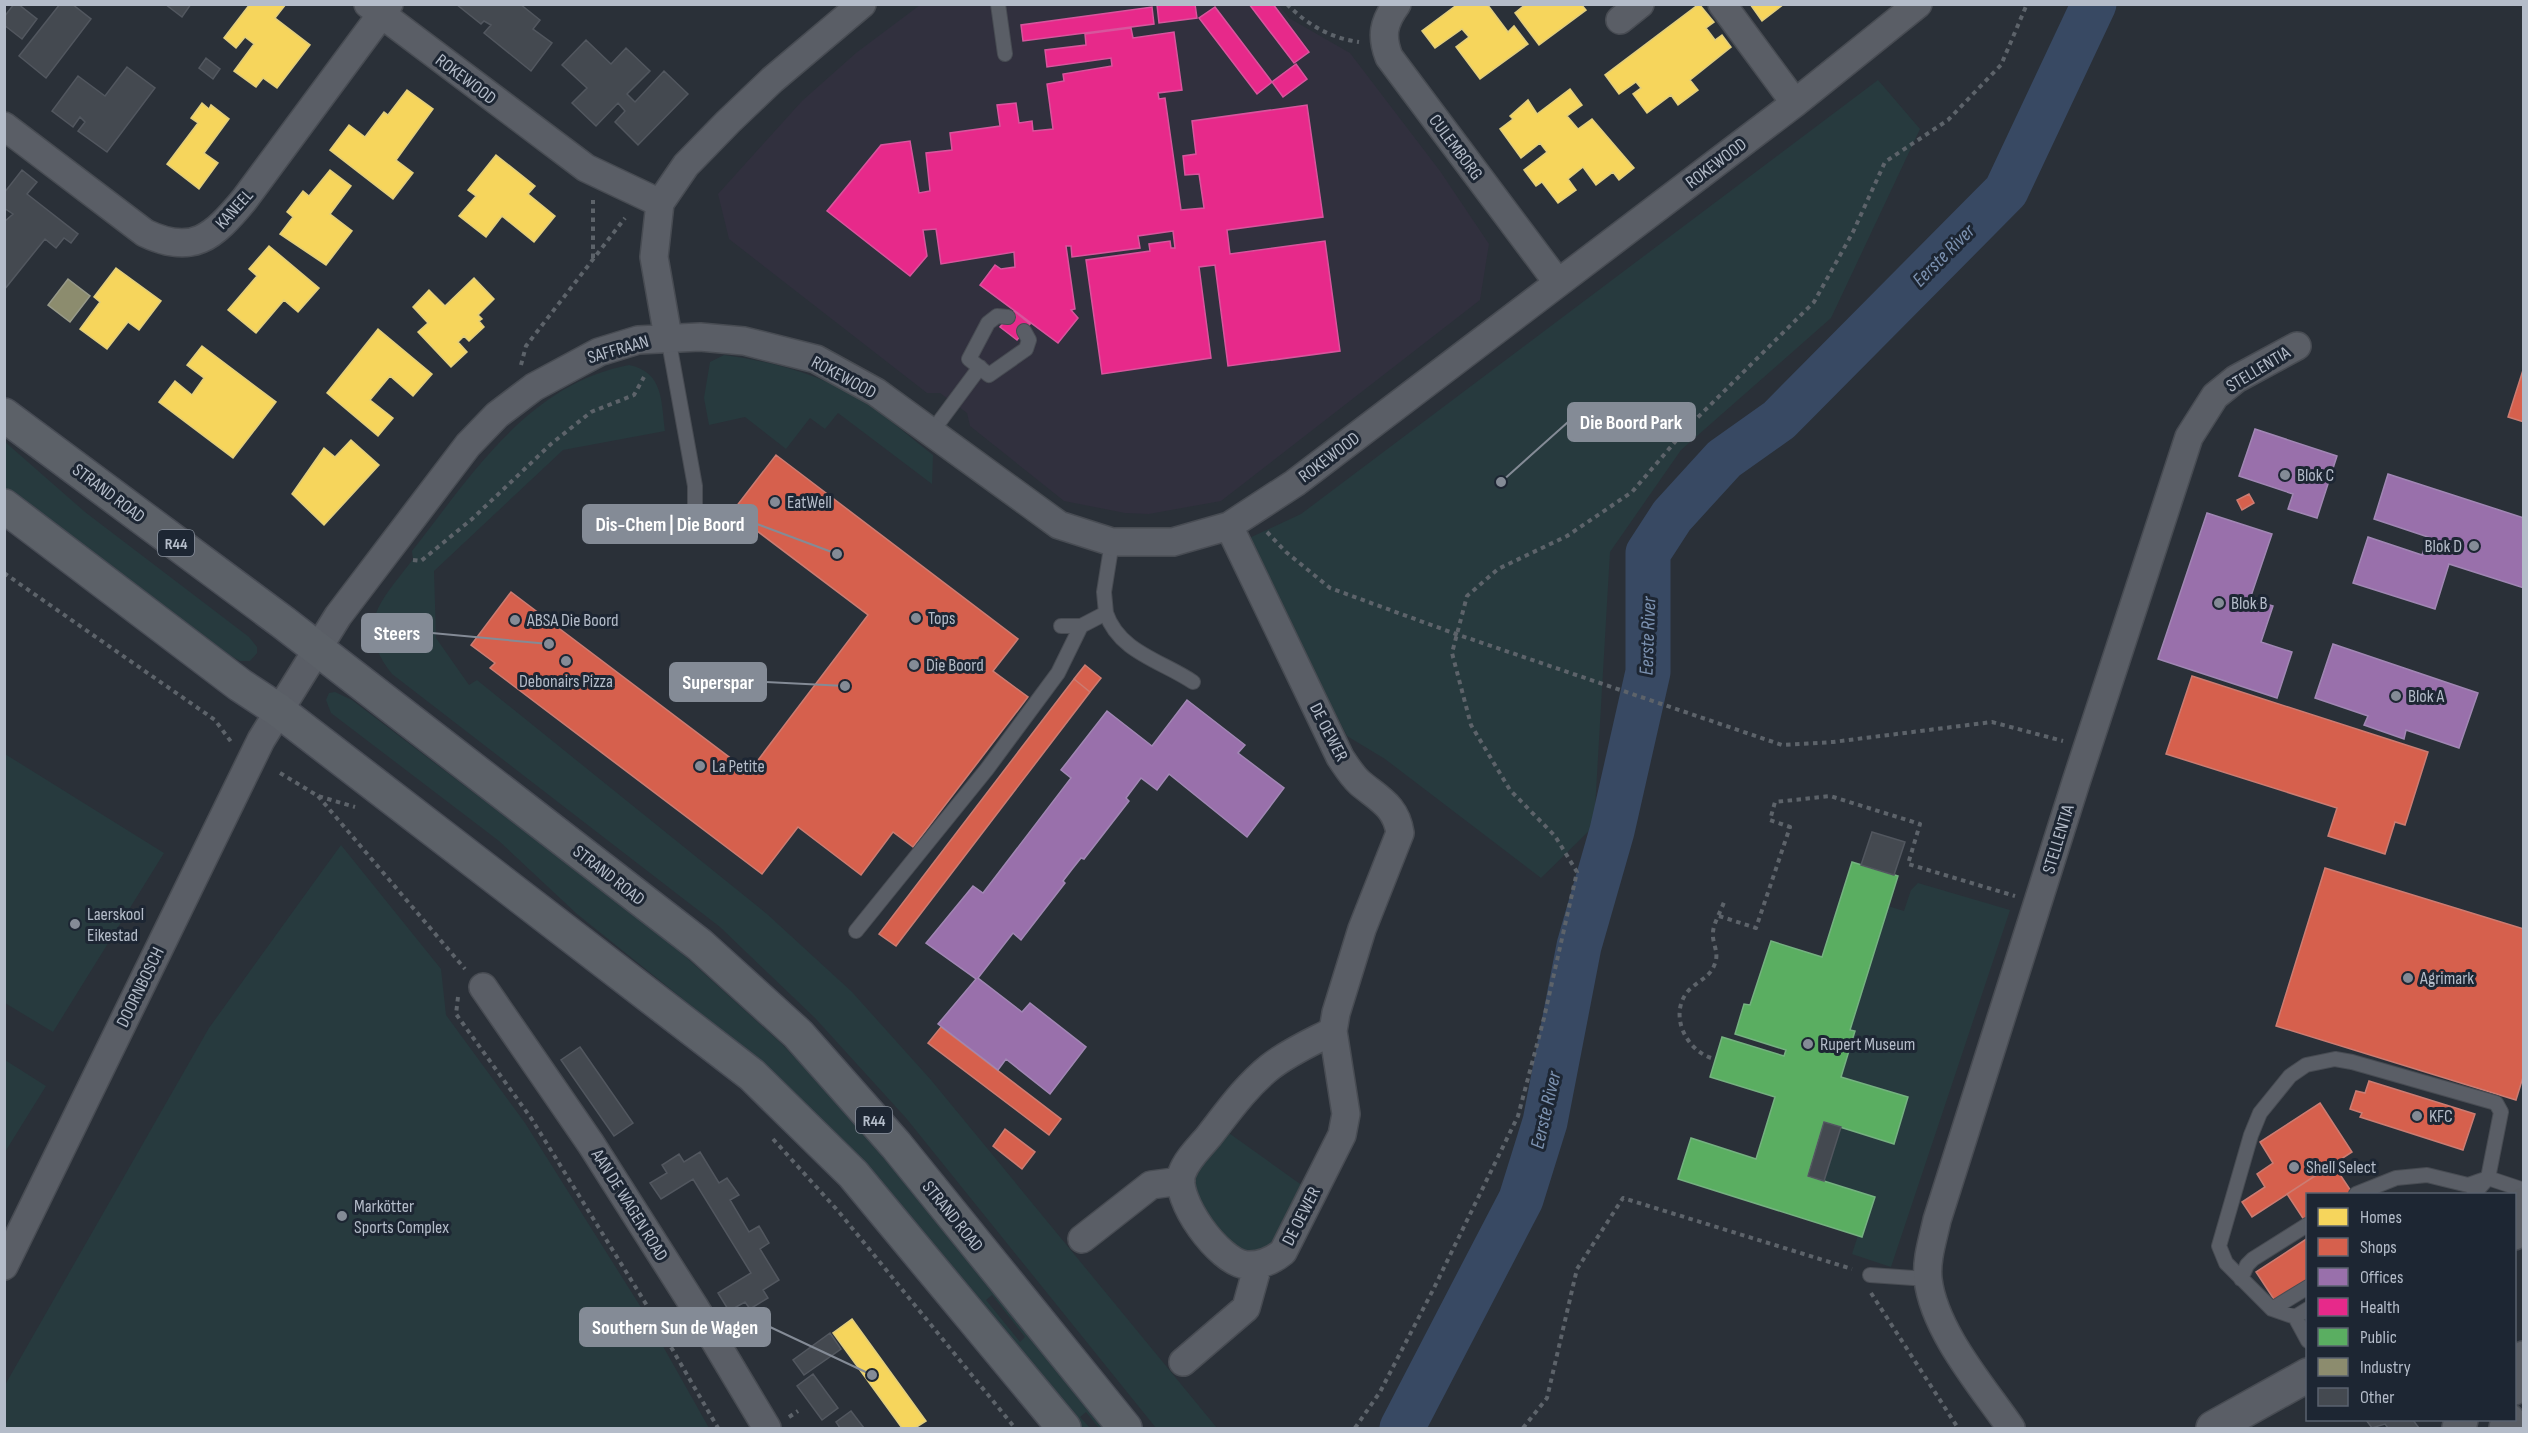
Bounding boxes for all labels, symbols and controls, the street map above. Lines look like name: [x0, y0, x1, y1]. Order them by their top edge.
street label: ROKEWOOD: [431, 50, 500, 109]
street label: CULEMBORG: [1424, 110, 1487, 184]
street label: ROKEWOOD: [1682, 134, 1751, 193]
street label: KANEEL: [211, 185, 258, 234]
water label: Eerste River: [1907, 218, 1981, 292]
street label: SAFFRAAN: [585, 331, 651, 368]
street label: STELLENTIA: [2222, 342, 2294, 397]
street label: ROKEWOOD: [808, 352, 880, 403]
callout: Die Boord Park: [1568, 403, 1695, 441]
text: Die Boord Park: [1580, 411, 1683, 435]
street label: ROKEWOOD: [1295, 428, 1364, 487]
street label: STRAND ROAD: [68, 459, 149, 527]
place label: Blok C: [2297, 465, 2334, 486]
marker: Blok C: [2278, 468, 2292, 482]
place label: EatWell: [787, 492, 832, 513]
marker: EatWell: [768, 495, 782, 509]
callout: Dis-Chem | Die Boord: [583, 505, 757, 543]
text: Dis-Chem | Die Boord: [595, 513, 745, 537]
road number: R44: [158, 530, 194, 556]
place label: Blok D: [2425, 536, 2462, 557]
marker: Blok D: [2467, 539, 2481, 553]
place label: Blok B: [2231, 593, 2268, 614]
water label: Eerste River: [1635, 595, 1661, 676]
marker: Blok B: [2212, 596, 2226, 610]
place label: Tops: [928, 608, 956, 629]
place label: ABSA Die Boord: [526, 610, 619, 631]
marker: Tops: [909, 611, 923, 625]
marker: ABSA Die Boord: [508, 613, 522, 627]
callout: Steers: [362, 614, 432, 652]
text: Steers: [374, 622, 420, 646]
marker: Debonairs Pizza: [559, 654, 573, 668]
place label: Die Boord: [926, 655, 984, 676]
marker: Die Boord: [907, 658, 921, 672]
callout: Superspar: [670, 663, 766, 701]
place label: Debonairs Pizza: [519, 671, 613, 692]
text: Superspar: [682, 671, 754, 695]
place label: Blok A: [2408, 686, 2445, 707]
marker: Blok A: [2389, 689, 2403, 703]
street label: DE OEWER: [1305, 699, 1352, 765]
place label: La Petite: [712, 756, 765, 777]
marker: La Petite: [693, 759, 707, 773]
street label: STELLENTIA: [2038, 802, 2079, 876]
street label: STRAND ROAD: [569, 841, 649, 910]
place label: Laerskool Eikestad: [87, 904, 144, 946]
marker: Laerskool Eikestad: [68, 917, 82, 931]
street label: DOORNBOSCH: [112, 944, 169, 1031]
place label: Agrimark: [2419, 968, 2474, 989]
marker: Agrimark: [2401, 971, 2415, 985]
place label: Rupert Museum: [1820, 1034, 1915, 1055]
marker: Rupert Museum: [1801, 1037, 1815, 1051]
water label: Eerste River: [1525, 1068, 1567, 1151]
place label: KFC: [2429, 1106, 2453, 1127]
road number: R44: [856, 1107, 892, 1133]
marker: KFC: [2410, 1109, 2424, 1123]
street label: AAN DE WAGEN ROAD: [586, 1145, 672, 1265]
place label: Shell Select: [2306, 1157, 2377, 1178]
marker: Shell Select: [2287, 1160, 2301, 1174]
street label: STRAND ROAD: [918, 1177, 988, 1256]
street label: DE OEWER: [1278, 1183, 1325, 1249]
legend: [2306, 1193, 2516, 1421]
place label: Markötter Sports Complex: [354, 1196, 449, 1238]
text: Homes: [2360, 1207, 2402, 1228]
marker: Markötter Sports Complex: [335, 1209, 349, 1223]
text: Shops: [2360, 1237, 2397, 1258]
text: Offices: [2360, 1267, 2403, 1288]
text: Health: [2360, 1297, 2400, 1318]
callout: Southern Sun de Wagen: [580, 1308, 770, 1346]
text: Southern Sun de Wagen: [592, 1316, 758, 1340]
text: Public: [2360, 1327, 2397, 1348]
text: Industry: [2360, 1357, 2411, 1378]
text: Other: [2360, 1387, 2394, 1408]

